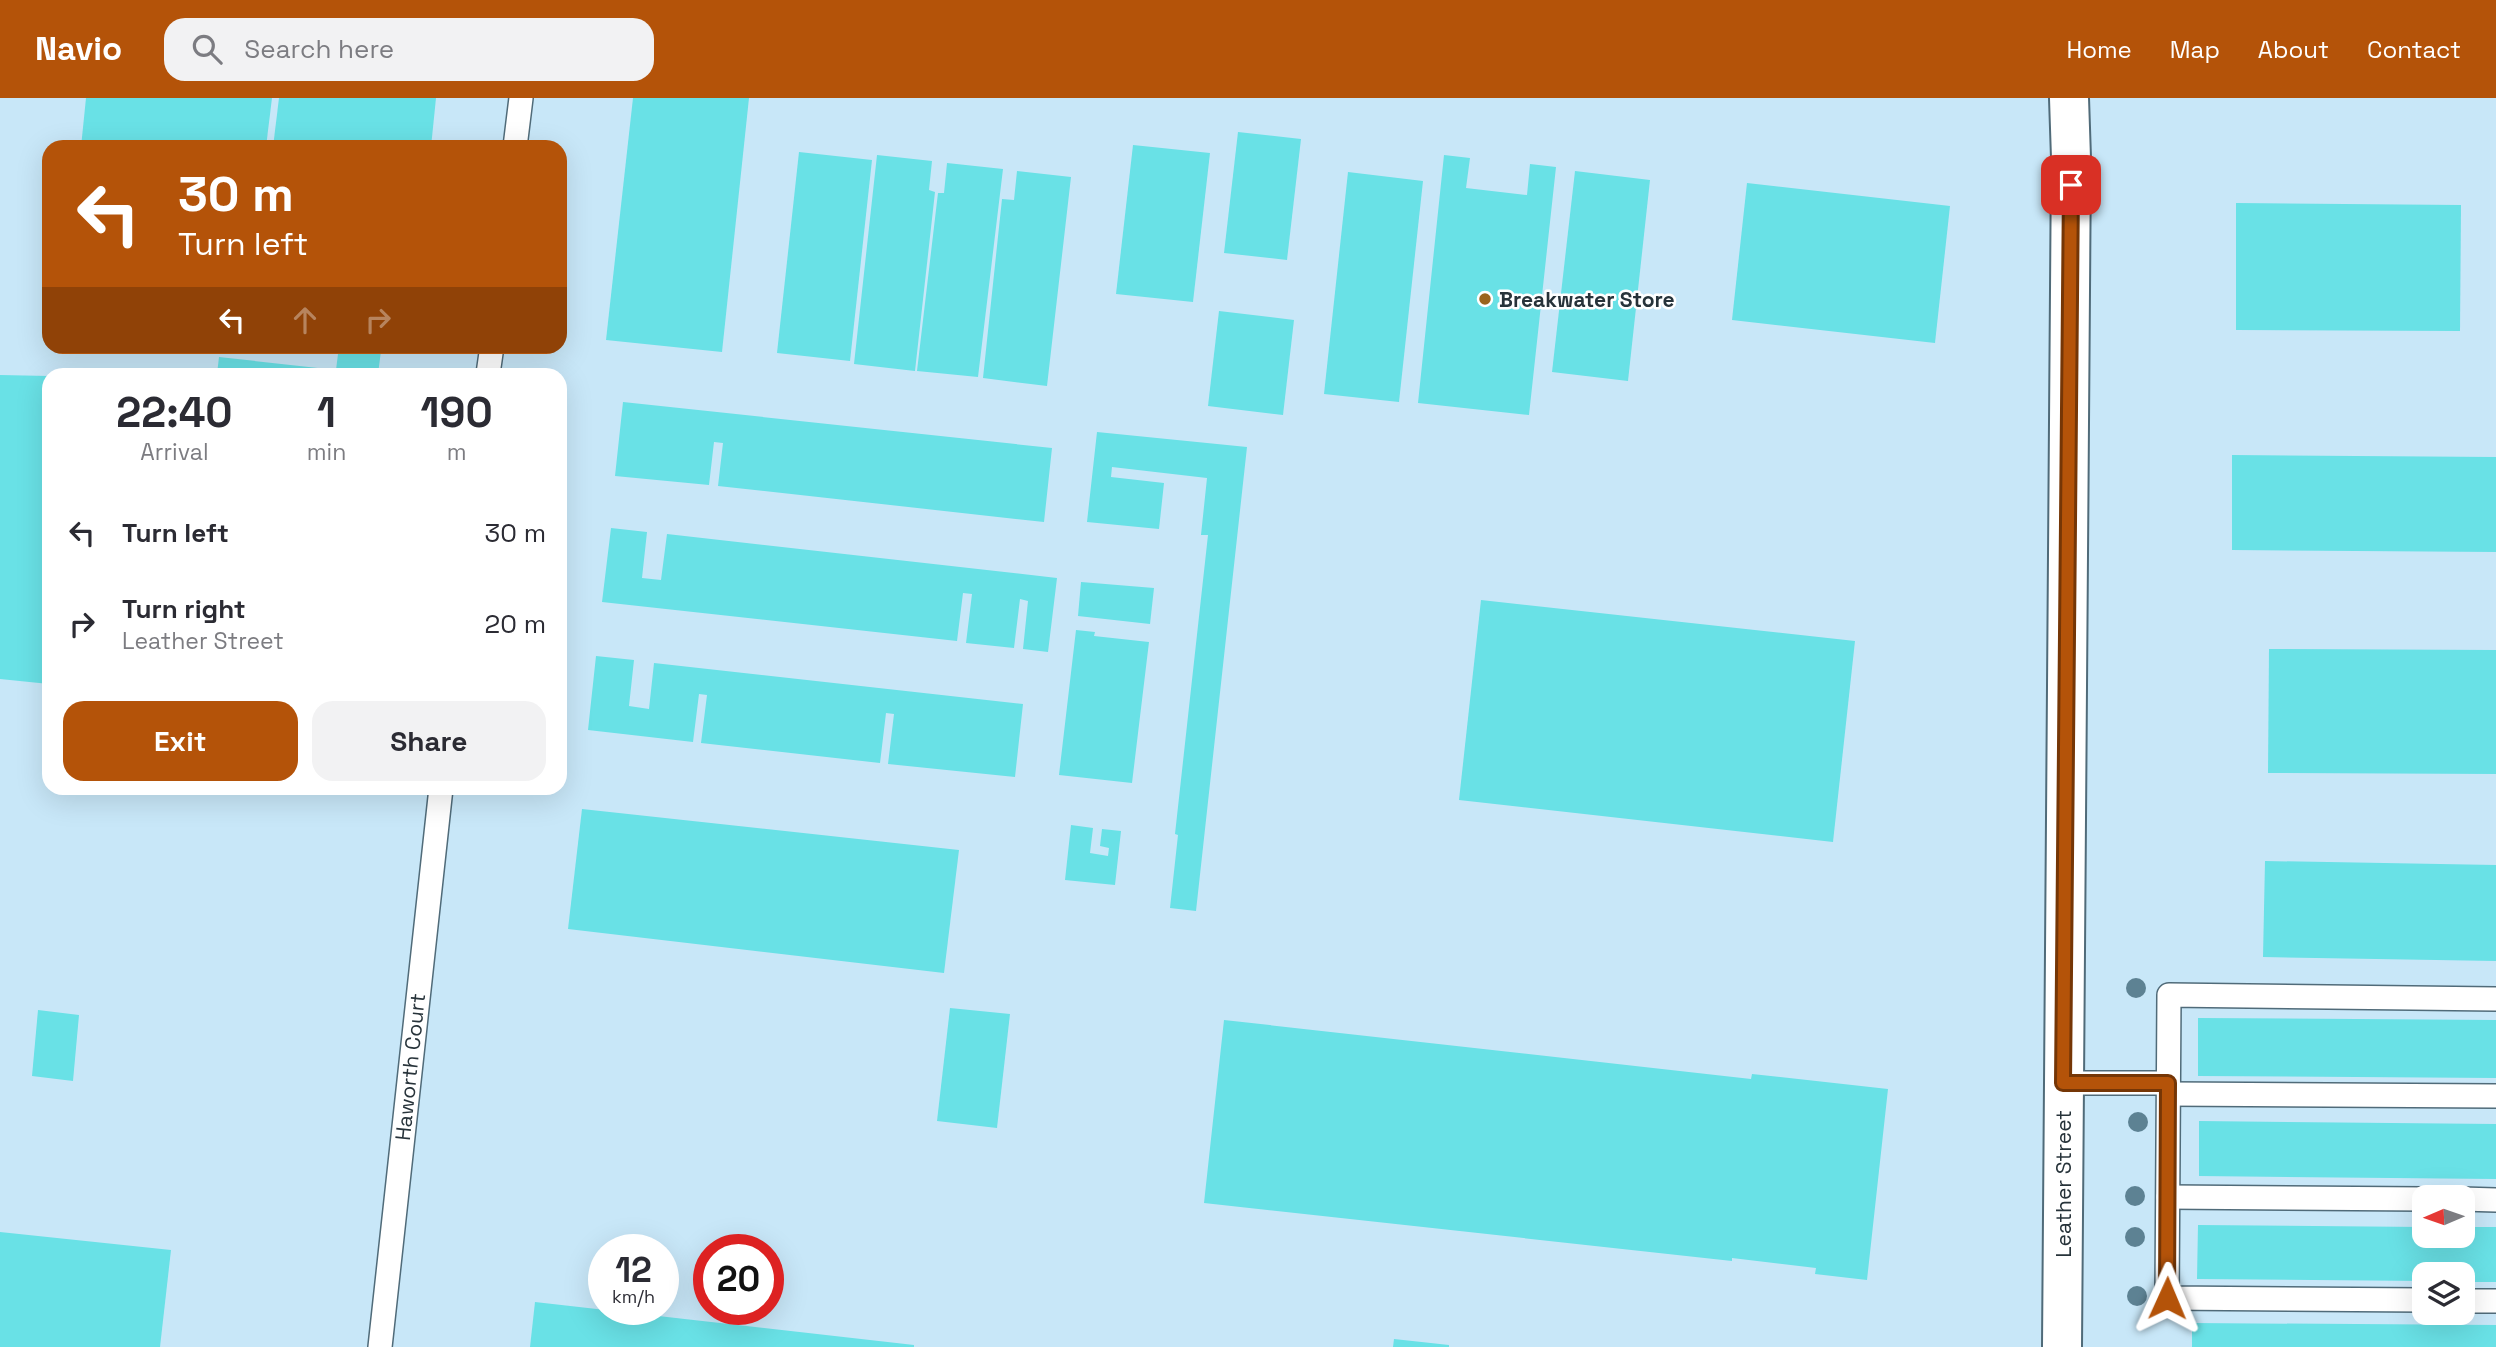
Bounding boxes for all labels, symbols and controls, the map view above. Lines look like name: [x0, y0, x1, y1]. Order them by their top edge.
search box: [164, 18, 654, 81]
text: Navio: [35, 28, 122, 70]
icon: search: [188, 30, 226, 68]
text: Search here: [244, 32, 394, 66]
text: Home: [2066, 34, 2132, 65]
text: Map: [2170, 34, 2220, 65]
text: About: [2258, 34, 2329, 65]
text: Contact: [2367, 34, 2461, 65]
pin: [2041, 155, 2101, 215]
text: 30 m: [178, 163, 294, 225]
icon: arrive: [2052, 166, 2090, 204]
icon: left: [63, 168, 154, 259]
text: Turn left: [178, 224, 308, 264]
place label: Breakwater Store: [1499, 286, 1675, 313]
marker: Breakwater Store: [1477, 291, 1493, 307]
icon: left: [213, 301, 251, 339]
icon: ahead: [286, 301, 324, 339]
icon: right: [359, 301, 397, 339]
text: 22:40: [116, 386, 233, 439]
text: 1: [317, 386, 336, 439]
text: 190: [421, 386, 493, 439]
text: Arrival: [140, 437, 209, 467]
text: min: [307, 437, 346, 467]
text: m: [447, 437, 467, 467]
icon: left: [63, 514, 101, 552]
text: Turn left: [122, 516, 229, 550]
text: 30 m: [485, 516, 546, 550]
text: Turn right: [122, 592, 246, 626]
icon: right: [63, 605, 101, 643]
text: 20 m: [485, 607, 546, 641]
text: Leather Street: [122, 626, 284, 656]
button: Exit: [63, 701, 298, 781]
button: Share: [312, 701, 546, 781]
street label: Haworth Court: [389, 992, 431, 1142]
street label: Leather Street: [2050, 1110, 2077, 1258]
north arrow: [2412, 1185, 2474, 1248]
map controls: [2412, 1185, 2475, 1325]
speed limit sign: 20: [693, 1234, 784, 1325]
text: 12: [615, 1248, 652, 1292]
position arrow: [2130, 1261, 2204, 1335]
button: layers: [2412, 1262, 2475, 1325]
text: km/h: [612, 1285, 655, 1308]

